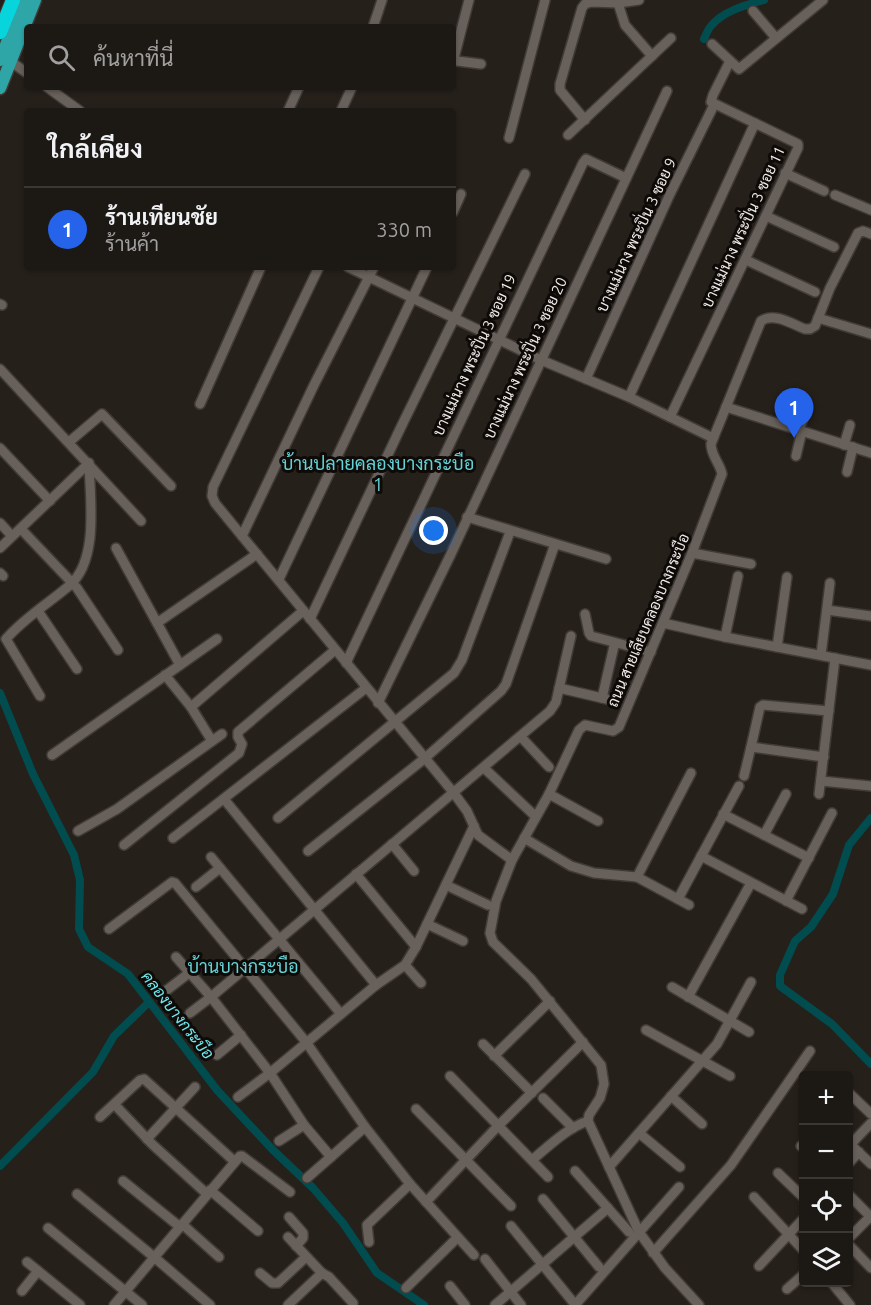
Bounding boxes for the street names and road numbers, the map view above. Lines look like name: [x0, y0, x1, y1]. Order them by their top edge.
street label: บางแม่นาง พระปิ่น 3 ซอย 11: [693, 141, 788, 311]
street label: บางแม่นาง พระปิ่น 3 ซอย 9: [588, 153, 679, 315]
street label: บางแม่นาง พระปิ่น 3 ซอย 19: [424, 269, 519, 439]
street label: บางแม่นาง พระปิ่น 3 ซอย 20: [475, 272, 570, 442]
street label: ถนน สายเลียบคลองบางกระบือ: [603, 530, 692, 709]

